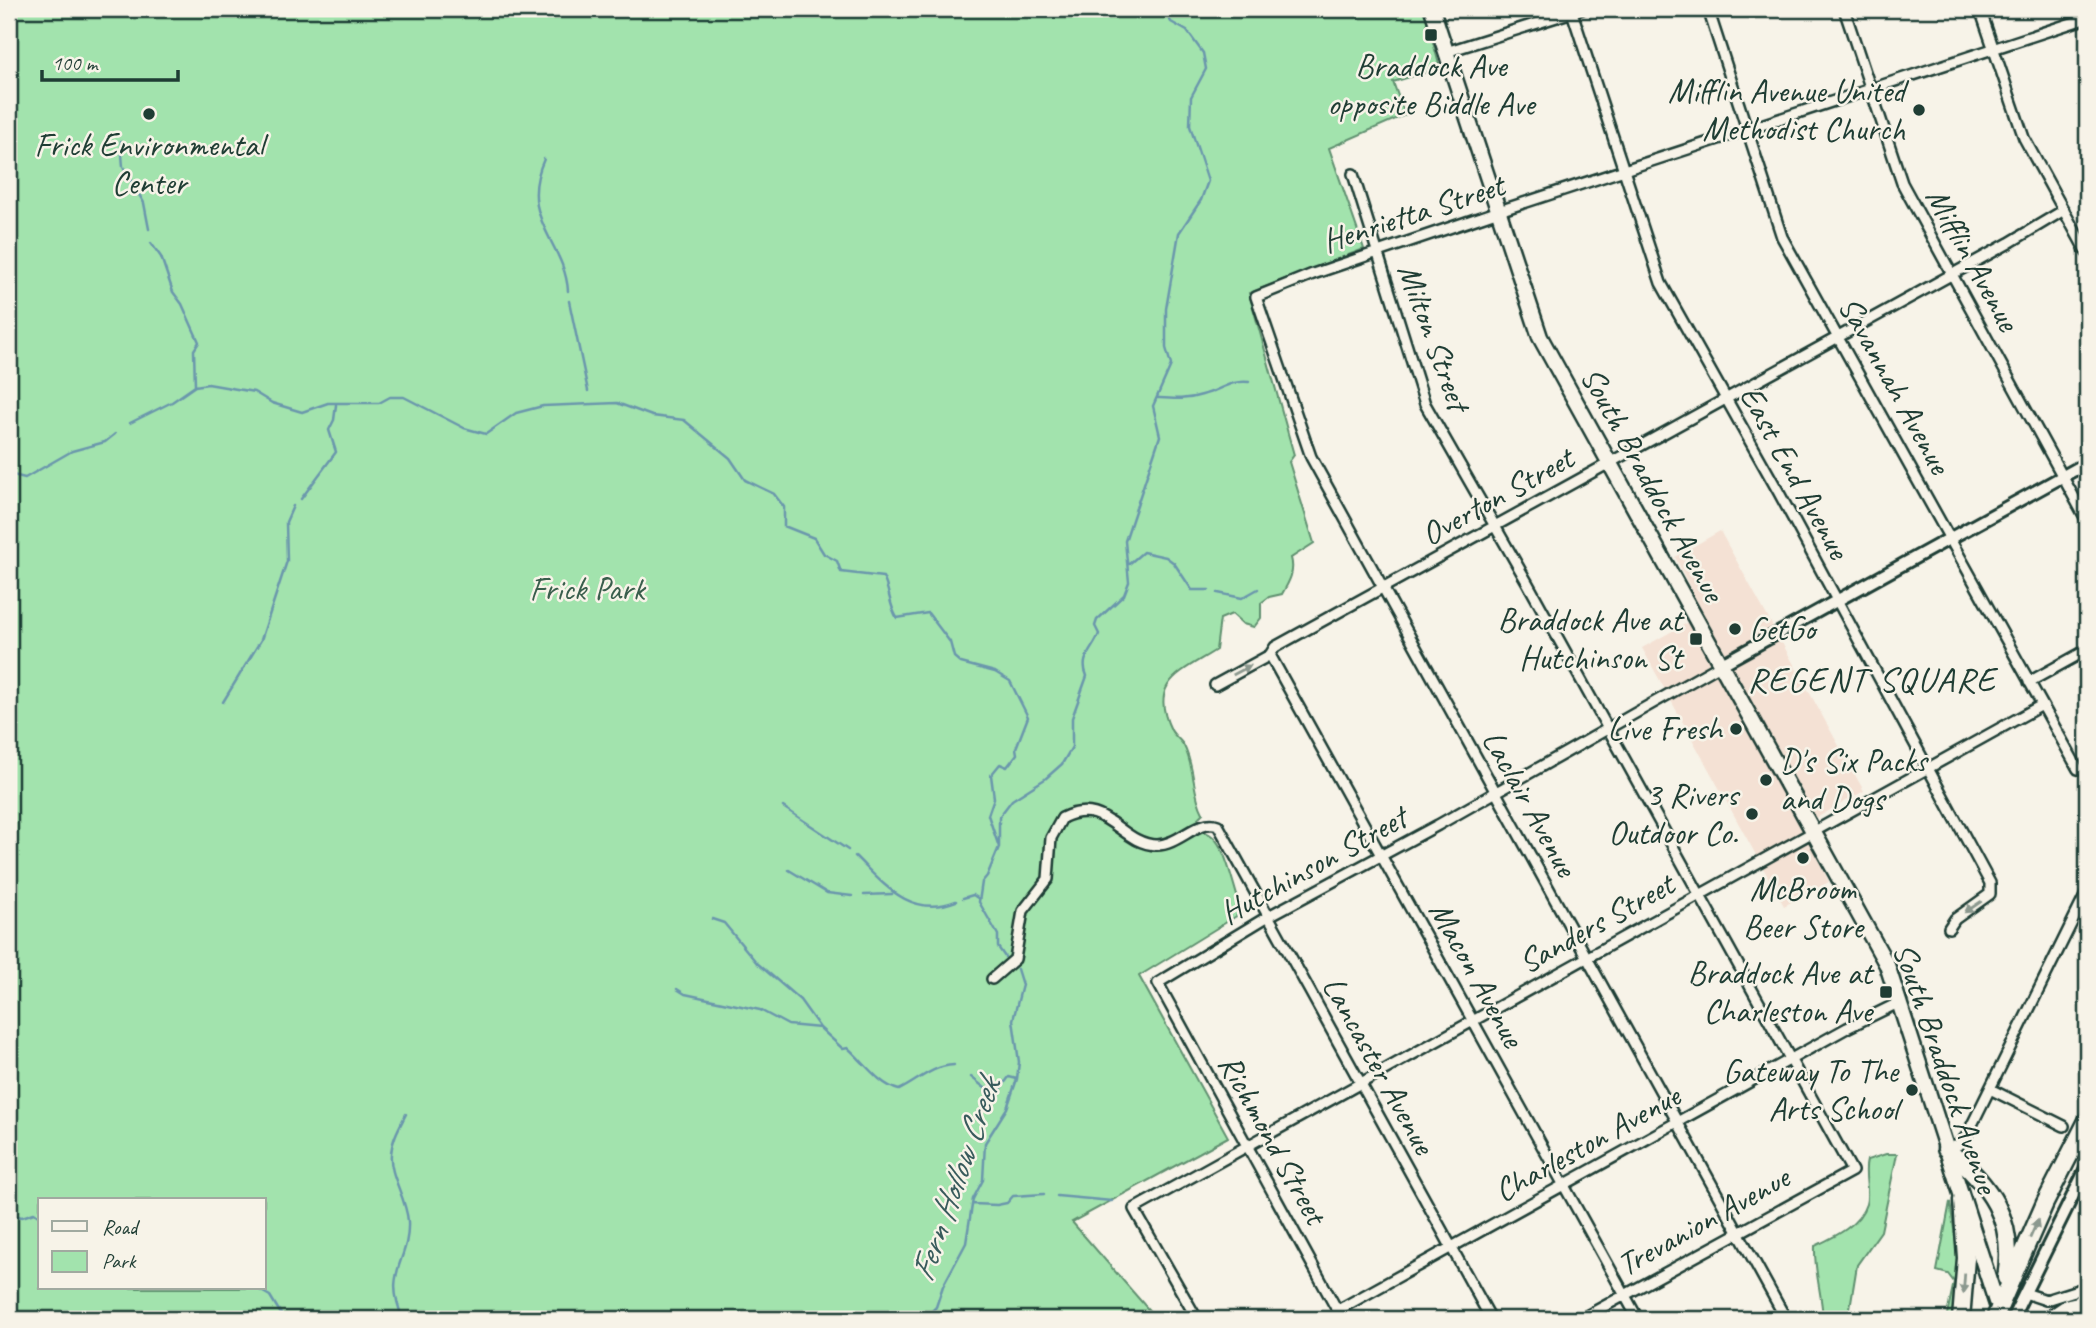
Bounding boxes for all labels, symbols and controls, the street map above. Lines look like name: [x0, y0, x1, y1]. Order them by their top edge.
marker: Braddock Ave opposite Biddle Ave: [1423, 27, 1439, 43]
scale bar: [42, 38, 178, 82]
place label: Braddock Ave opposite Biddle Ave: [1327, 45, 1537, 125]
text: 100 m: [52, 50, 99, 76]
place label: Mifflin Avenue United Methodist Church: [1668, 70, 1910, 150]
marker: Mifflin Avenue United Methodist Church: [1911, 102, 1927, 118]
marker: Frick Environmental Center: [141, 106, 157, 122]
place label: Frick Environmental Center: [35, 124, 269, 204]
street label: Henrietta Street: [1317, 163, 1512, 262]
street label: Mifflin Avenue: [1916, 180, 2031, 340]
street label: Milton Street: [1388, 258, 1481, 420]
street label: Savannah Avenue: [1829, 289, 1962, 483]
street label: South Braddock Avenue: [1571, 359, 1736, 611]
street label: East End Avenue: [1730, 378, 1861, 568]
street label: Overton Street: [1414, 436, 1583, 555]
park label: Frick Park: [529, 568, 647, 610]
place label: Braddock Ave at Hutchinson St: [1498, 599, 1685, 679]
place label: GetGo: [1749, 608, 1818, 650]
marker: GetGo: [1727, 621, 1743, 637]
marker: Braddock Ave at Hutchinson St: [1688, 631, 1704, 647]
district label: REGENT SQUARE: [1748, 657, 1999, 702]
one-way arrow: [1232, 664, 1252, 676]
place label: Live Fresh: [1608, 708, 1724, 750]
marker: Live Fresh: [1728, 721, 1744, 737]
street label: Laclair Avenue: [1473, 722, 1588, 886]
place label: D's Six Packs and Dogs: [1780, 740, 1930, 820]
marker: D's Six Packs and Dogs: [1758, 772, 1774, 788]
place label: 3 Rivers Outdoor Co.: [1609, 774, 1741, 854]
street label: Hutchinson Street: [1212, 795, 1417, 934]
marker: 3 Rivers Outdoor Co.: [1744, 806, 1760, 822]
marker: McBroom Beer Store: [1795, 850, 1811, 866]
street label: Sanders Street: [1511, 862, 1684, 983]
place label: McBroom Beer Store: [1743, 868, 1865, 948]
street label: Macon Avenue: [1420, 894, 1535, 1056]
one-way arrow: [1964, 900, 1982, 914]
street label: South Braddock Avenue: [1884, 937, 2009, 1201]
place label: Braddock Ave at Charleston Ave: [1688, 952, 1875, 1032]
street label: Lancaster Avenue: [1313, 969, 1446, 1163]
marker: Braddock Ave at Charleston Ave: [1878, 984, 1894, 1000]
street label: Richmond Street: [1209, 1047, 1338, 1234]
place label: Gateway To The Arts School: [1723, 1050, 1903, 1130]
water label: Fern Hollow Creek: [899, 1067, 1013, 1287]
street label: Charleston Avenue: [1487, 1074, 1689, 1211]
marker: Gateway To The Arts School: [1904, 1082, 1920, 1098]
street label: Trevanion Avenue: [1609, 1155, 1799, 1286]
legend: [38, 1198, 266, 1290]
text: Road: [102, 1214, 141, 1240]
one-way arrow: [2029, 1218, 2040, 1239]
text: Park: [102, 1248, 137, 1274]
one-way arrow: [1959, 1274, 1970, 1296]

